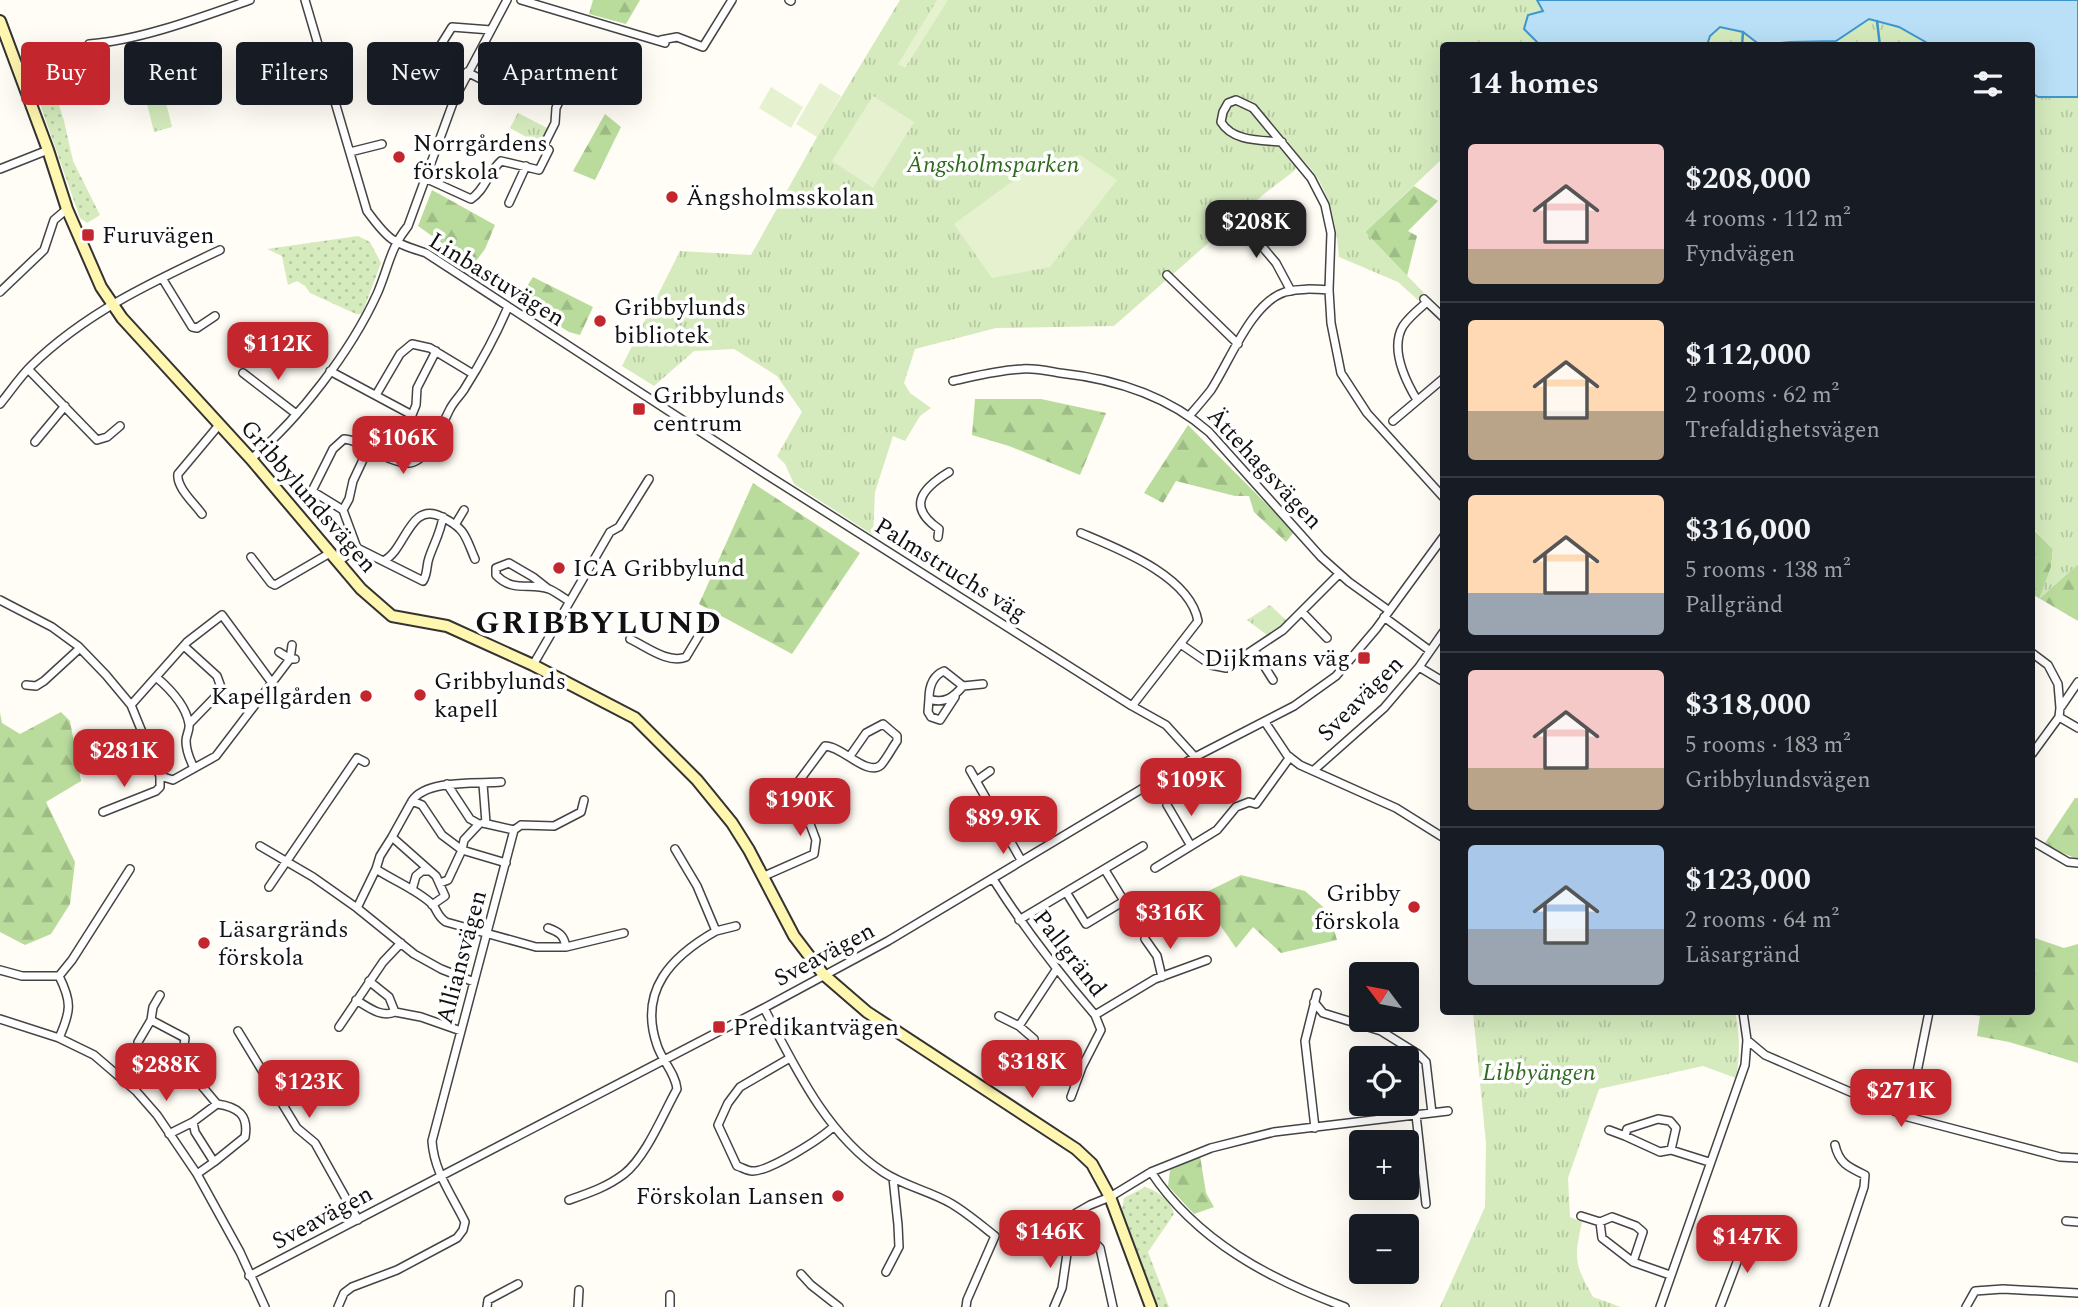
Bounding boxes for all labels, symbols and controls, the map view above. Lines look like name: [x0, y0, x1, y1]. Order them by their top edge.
chip: Buy: [21, 42, 110, 105]
chip: Rent: [124, 42, 222, 105]
chip: Filters: [236, 42, 353, 105]
chip: New: [367, 42, 464, 105]
chip: Apartment: [478, 42, 642, 105]
text: 14 homes: [1468, 61, 1599, 107]
icon: filters: [1969, 65, 2007, 103]
place label: Norrgårdens förskola: [413, 126, 548, 190]
park label: Ängsholmsparken: [905, 147, 1080, 183]
marker: Norrgårdens förskola: [391, 149, 407, 165]
text: $208,000: [1685, 156, 1811, 202]
icon: home: [1524, 172, 1608, 256]
place label: Ängsholmsskolan: [686, 180, 875, 216]
marker: Ängsholmsskolan: [664, 189, 680, 205]
pin: $208K: [1207, 201, 1305, 260]
text: 4 rooms · 112 m²: [1685, 202, 1851, 237]
text: $208K: [1221, 205, 1291, 240]
place label: Furuvägen: [102, 218, 215, 254]
street label: Linbastuvägen: [421, 223, 572, 336]
marker: Furuvägen: [80, 227, 96, 243]
text: Fyndvägen: [1685, 237, 1795, 272]
place label: Gribbylunds bibliotek: [614, 290, 746, 354]
marker: Gribbylunds bibliotek: [592, 313, 608, 329]
pin: $112K: [229, 322, 327, 382]
text: $112K: [243, 327, 313, 362]
text: $112,000: [1685, 332, 1811, 378]
icon: home: [1524, 348, 1608, 432]
place label: Gribbylunds centrum: [653, 378, 785, 442]
text: 2 rooms · 62 m²: [1685, 378, 1839, 413]
street label: Ättehagsvägen: [1198, 399, 1331, 538]
marker: Gribbylunds centrum: [631, 401, 647, 417]
street label: Gribbylundsvägen: [231, 412, 385, 582]
text: Trefaldighetsvägen: [1685, 413, 1880, 448]
pin: $106K: [354, 416, 452, 476]
text: $106K: [368, 421, 438, 456]
text: $316,000: [1685, 507, 1811, 553]
street label: Palmstruchs väg: [867, 508, 1034, 631]
icon: home: [1524, 523, 1608, 607]
place label: ICA Gribbylund: [573, 551, 745, 587]
text: 5 rooms · 138 m²: [1685, 553, 1851, 588]
marker: ICA Gribbylund: [551, 560, 567, 576]
text: Pallgränd: [1685, 588, 1783, 623]
district label: GRIBBYLUND: [475, 599, 723, 648]
place label: Dijkmans väg: [1204, 641, 1350, 677]
street label: Sveavägen: [1309, 647, 1412, 750]
marker: Dijkmans väg: [1356, 650, 1372, 666]
place label: Gribbylunds kapell: [434, 664, 566, 728]
place label: Kapellgården: [211, 679, 352, 715]
text: $318,000: [1685, 682, 1811, 728]
marker: Gribbylunds kapell: [412, 687, 428, 703]
marker: Kapellgården: [358, 688, 374, 704]
icon: home: [1524, 698, 1608, 782]
text: 5 rooms · 183 m²: [1685, 728, 1851, 763]
pin: $281K: [75, 730, 173, 789]
text: $281K: [89, 734, 159, 769]
pin: $109K: [1142, 758, 1240, 818]
text: $109K: [1156, 763, 1226, 798]
text: Gribbylundsvägen: [1685, 763, 1871, 798]
pin: $190K: [751, 778, 849, 838]
text: $190K: [765, 783, 835, 818]
pin: $89.9K: [946, 796, 1060, 856]
text: $89.9K: [965, 801, 1041, 836]
text: $123,000: [1685, 857, 1811, 903]
icon: home: [1524, 873, 1608, 957]
place label: Gribby förskola: [1314, 876, 1401, 940]
street label: Alliansvägen: [427, 886, 497, 1028]
pin: $316K: [1121, 892, 1219, 951]
text: $316K: [1135, 896, 1205, 931]
marker: Gribby förskola: [1406, 899, 1422, 915]
street label: Pallgränd: [1024, 902, 1115, 1005]
text: 2 rooms · 64 m²: [1685, 903, 1839, 938]
place label: Läsargränds förskola: [218, 912, 349, 976]
street label: Sveavägen: [768, 913, 881, 997]
marker: Läsargränds förskola: [196, 935, 212, 951]
text: Läsargränd: [1685, 938, 1800, 973]
north arrow: [1349, 962, 1419, 1032]
map controls: [1349, 962, 1419, 1284]
place label: Predikantvägen: [733, 1010, 899, 1046]
marker: Predikantvägen: [711, 1019, 727, 1035]
pin: $318K: [983, 1040, 1081, 1100]
pin: $288K: [117, 1044, 215, 1103]
text: $318K: [997, 1045, 1067, 1080]
button: locate: [1349, 1046, 1419, 1116]
text: $288K: [131, 1048, 201, 1083]
park label: Libbyängen: [1482, 1055, 1596, 1091]
pin: $123K: [260, 1060, 358, 1120]
text: $123K: [274, 1065, 344, 1100]
pin: $271K: [1852, 1070, 1950, 1129]
text: $271K: [1866, 1074, 1936, 1109]
button: +: [1349, 1130, 1419, 1200]
street label: Sveavägen: [266, 1176, 379, 1260]
place label: Förskolan Lansen: [636, 1179, 824, 1215]
marker: Förskolan Lansen: [830, 1188, 846, 1204]
pin: $146K: [1001, 1210, 1099, 1270]
button: −: [1349, 1214, 1419, 1284]
text: $146K: [1015, 1215, 1085, 1250]
pin: $147K: [1698, 1216, 1796, 1275]
text: $147K: [1712, 1220, 1782, 1255]

